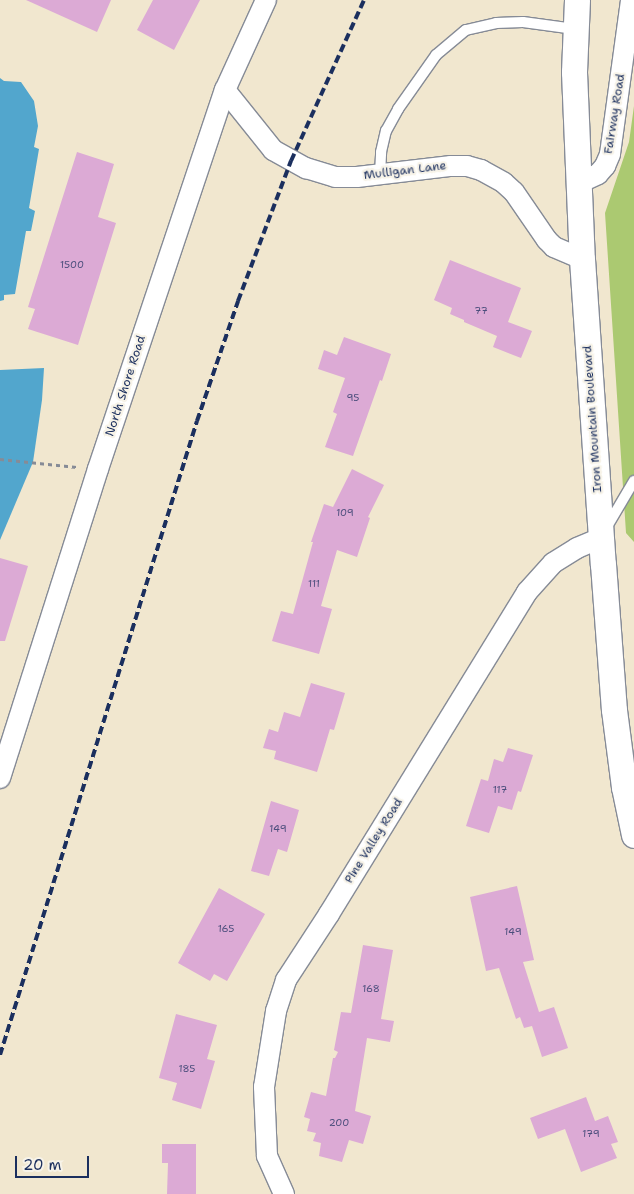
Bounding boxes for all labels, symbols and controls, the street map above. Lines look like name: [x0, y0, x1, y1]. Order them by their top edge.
street label: Fairway Road: [602, 73, 628, 155]
street label: Mulligan Lane: [363, 159, 447, 183]
house number: 1500: [60, 259, 84, 271]
house number: 77: [474, 305, 488, 317]
street label: North Shore Road: [103, 334, 149, 438]
street label: Iron Mountain Boulevard: [581, 345, 605, 493]
house number: 95: [347, 392, 359, 404]
house number: 109: [336, 507, 354, 519]
house number: 111: [308, 578, 320, 590]
house number: 117: [493, 784, 507, 796]
street label: Pine Valley Road: [342, 796, 406, 886]
house number: 149: [269, 823, 287, 835]
house number: 165: [218, 923, 234, 935]
house number: 149: [504, 926, 522, 938]
house number: 168: [362, 983, 380, 995]
house number: 185: [179, 1063, 195, 1075]
house number: 200: [329, 1117, 349, 1129]
house number: 179: [582, 1128, 600, 1140]
scale bar: [18, 1146, 91, 1178]
text: 20 m: [23, 1155, 62, 1175]

